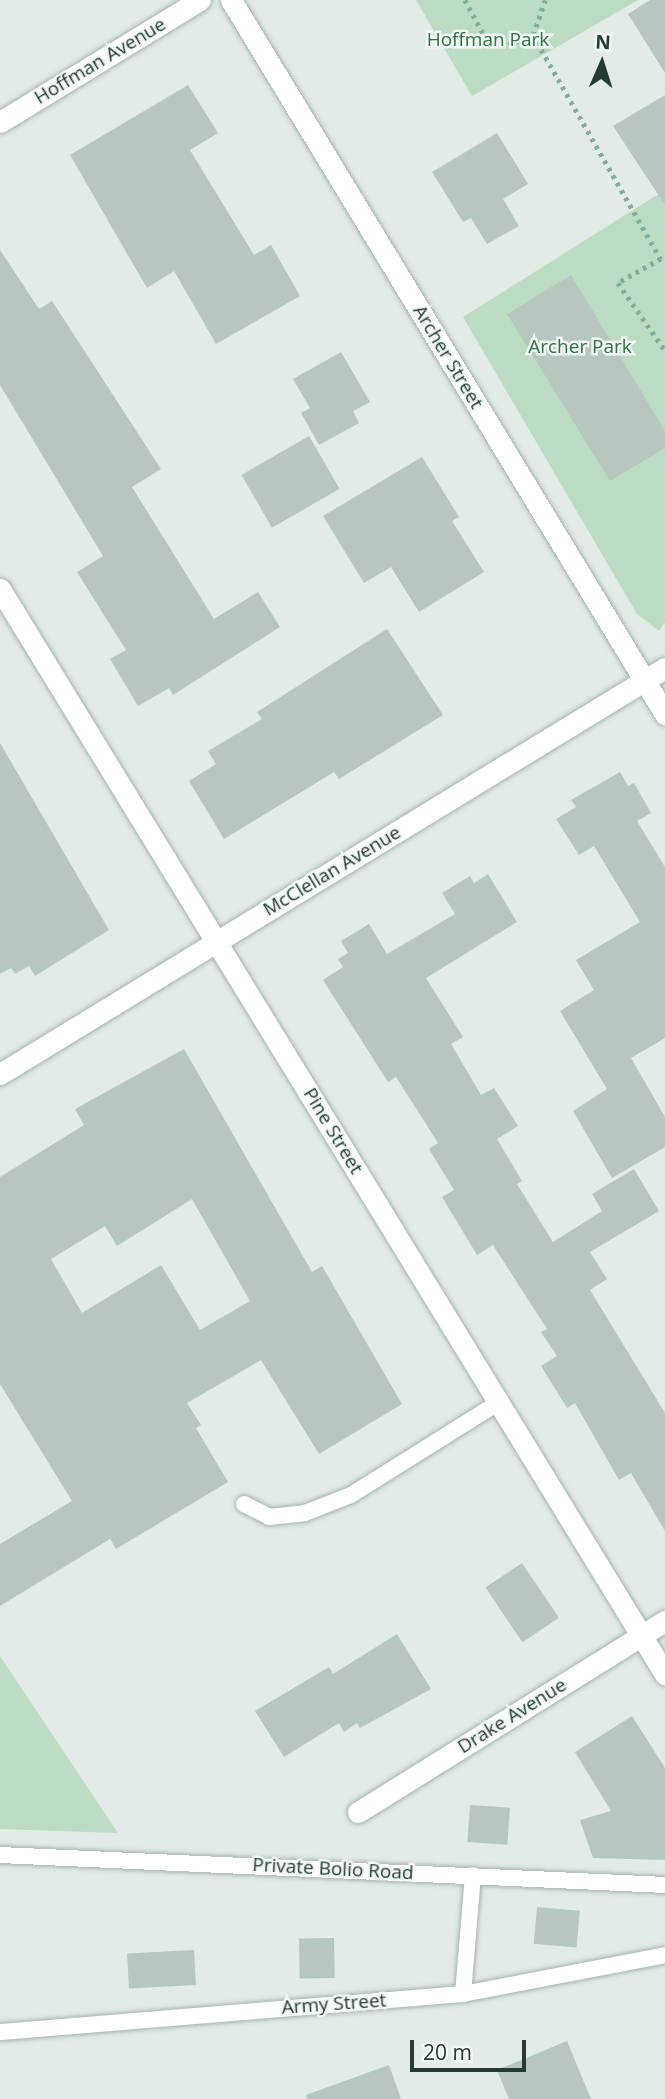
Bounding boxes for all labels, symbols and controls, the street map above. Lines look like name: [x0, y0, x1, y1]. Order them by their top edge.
street label: Hoffman Avenue: [30, 13, 170, 109]
north arrow: [567, 28, 637, 98]
park label: Hoffman Park: [427, 29, 549, 51]
text: N: [595, 29, 611, 55]
street label: Archer Street: [408, 301, 488, 413]
park label: Archer Park: [528, 336, 632, 358]
street label: McClellan Avenue: [259, 821, 405, 921]
street label: Pine Street: [298, 1084, 368, 1178]
street label: Drake Avenue: [453, 1674, 571, 1758]
street label: Private Bolio Road: [252, 1853, 414, 1885]
street label: Army Street: [281, 1989, 387, 2019]
scale bar: [413, 2025, 528, 2070]
text: 20 m: [423, 2038, 472, 2066]

